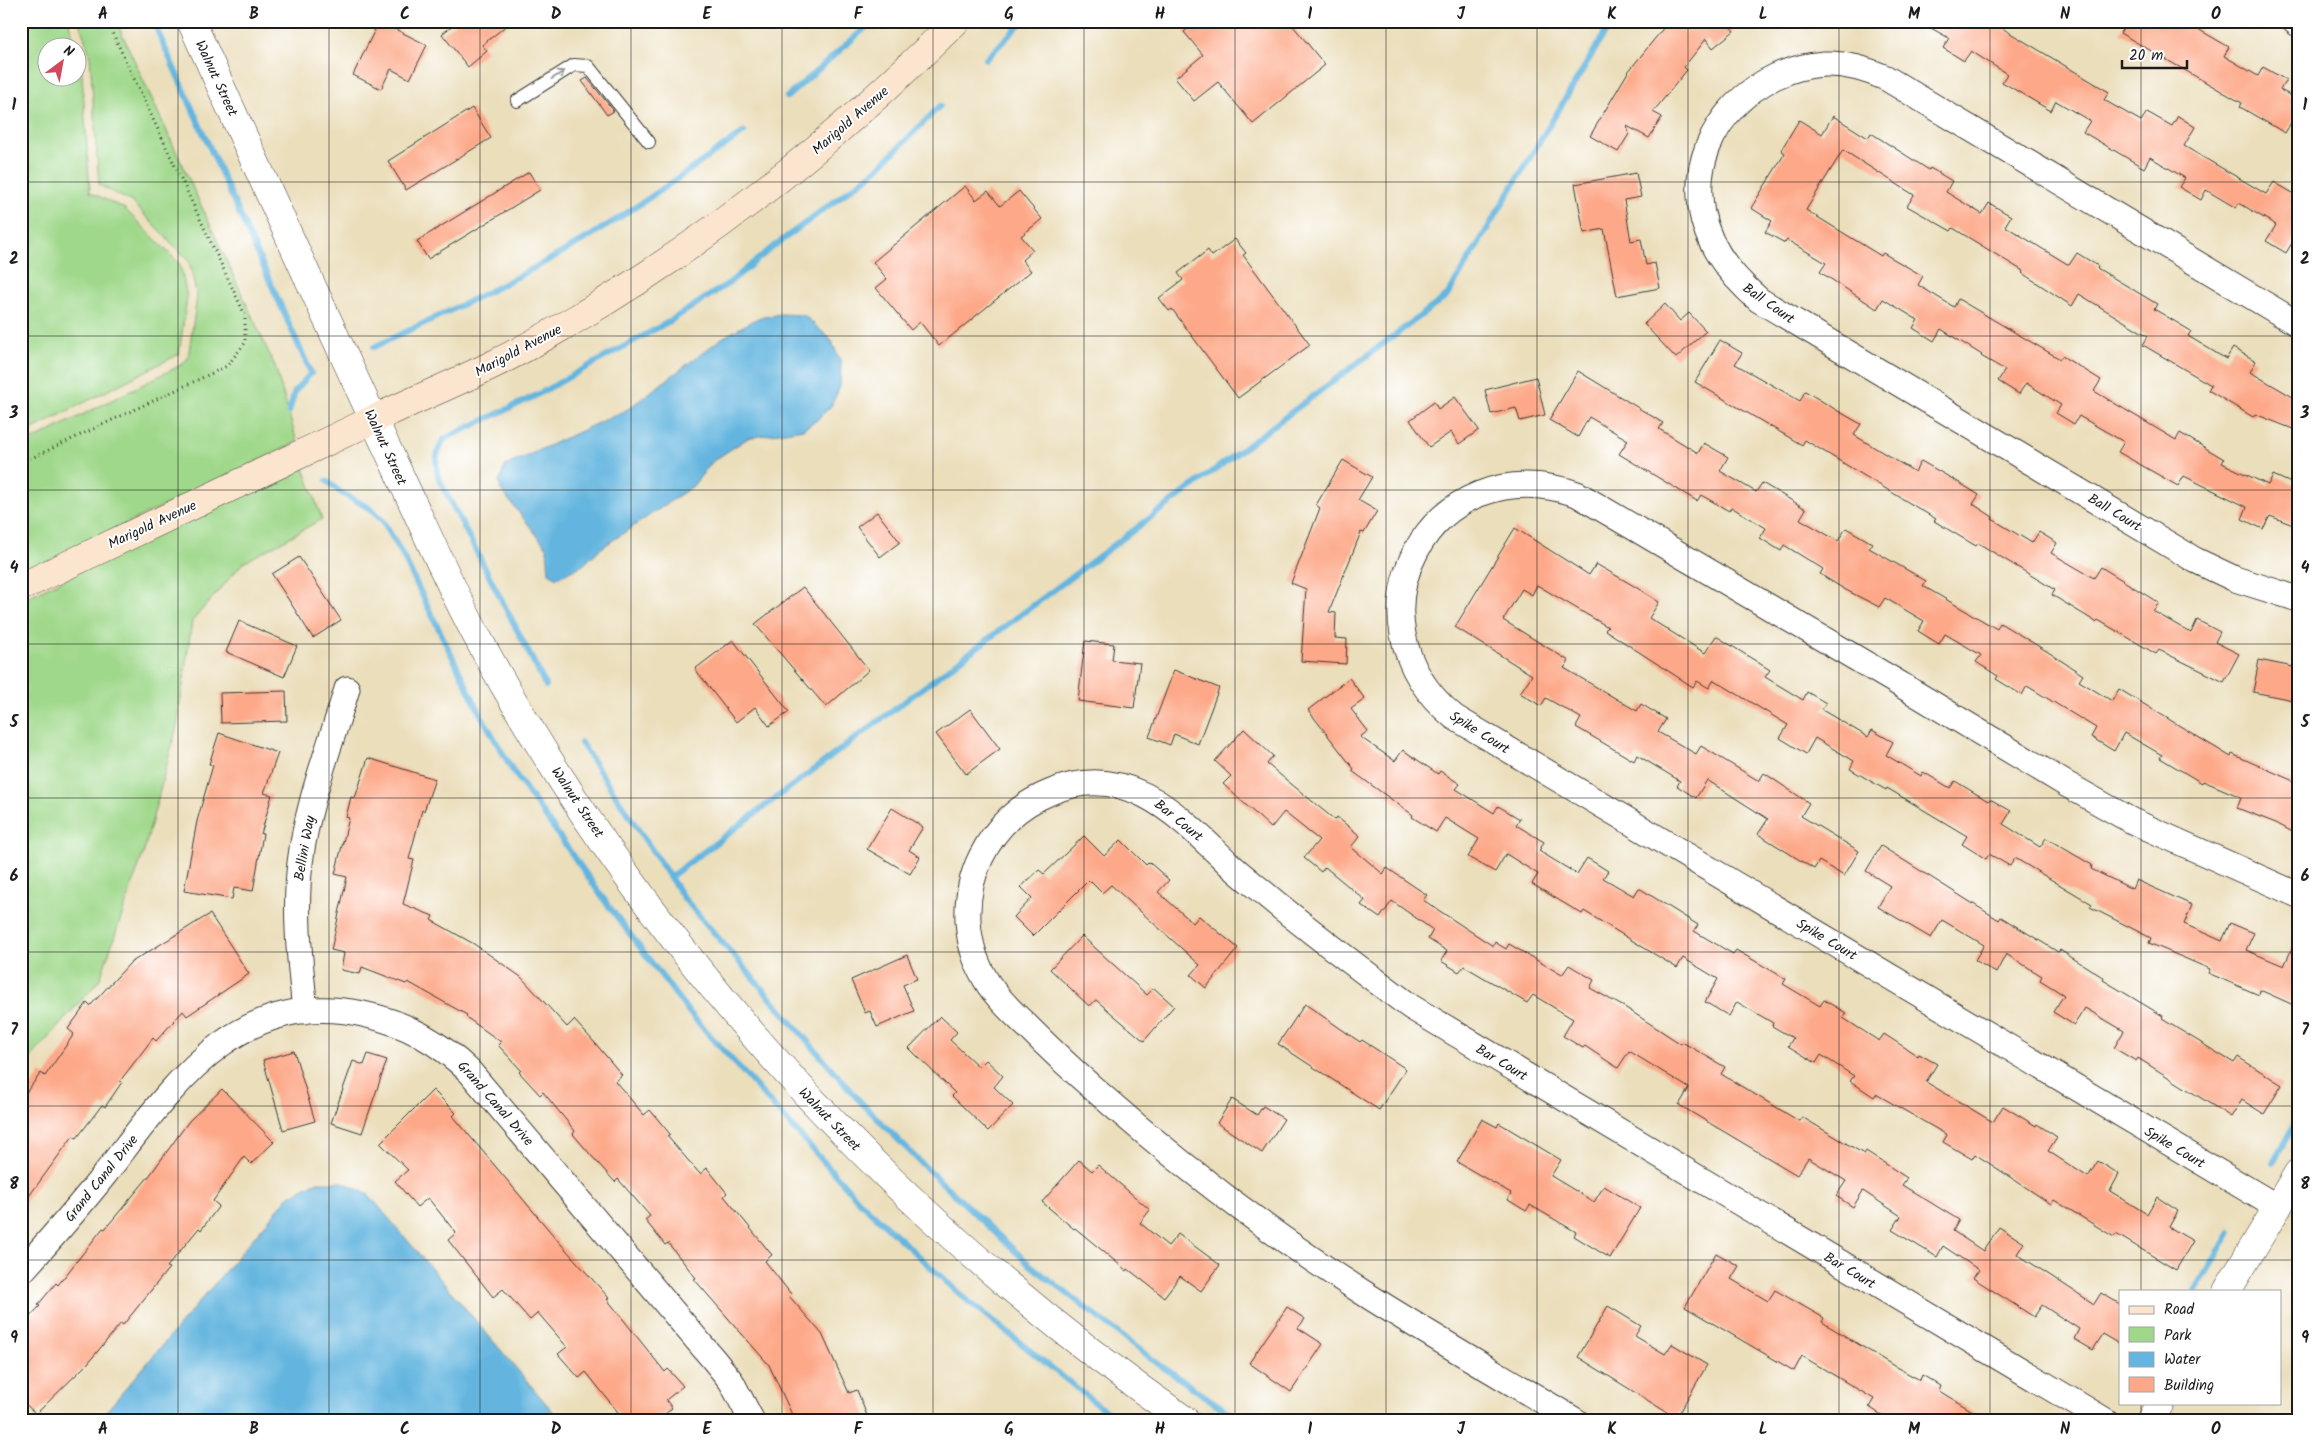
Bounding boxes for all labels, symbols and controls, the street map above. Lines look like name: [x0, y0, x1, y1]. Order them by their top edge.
text: A: [98, 2, 108, 27]
text: B: [249, 2, 259, 27]
text: C: [400, 2, 410, 27]
text: D: [551, 2, 562, 27]
text: E: [703, 2, 713, 27]
text: F: [854, 2, 864, 27]
text: G: [1004, 2, 1014, 27]
text: H: [1155, 2, 1165, 27]
text: I: [1308, 2, 1313, 27]
text: J: [1457, 2, 1466, 27]
text: K: [1607, 2, 1617, 27]
text: L: [1759, 2, 1767, 27]
text: M: [1908, 2, 1921, 27]
text: N: [2060, 2, 2070, 27]
text: O: [2211, 2, 2221, 27]
street label: Walnut Street: [189, 37, 244, 121]
north arrow: [38, 38, 88, 88]
scale bar: [2122, 38, 2186, 70]
text: N: [59, 40, 78, 64]
text: 20 m: [2129, 44, 2163, 68]
one-way arrow: [551, 69, 565, 80]
street label: Marigold Avenue: [807, 81, 895, 160]
text: 1: [12, 93, 17, 118]
text: 1: [2303, 93, 2308, 118]
text: 2: [9, 247, 19, 272]
text: 2: [2300, 247, 2310, 272]
street label: Ball Court: [1738, 278, 1800, 330]
street label: Marigold Avenue: [471, 318, 567, 383]
text: 3: [9, 401, 19, 426]
text: 3: [2300, 401, 2310, 426]
street label: Walnut Street: [358, 406, 413, 490]
street label: Ball Court: [2083, 488, 2146, 538]
street label: Marigold Avenue: [104, 494, 201, 555]
text: 4: [10, 556, 19, 581]
text: 4: [2301, 556, 2310, 581]
street label: Spike Court: [1445, 706, 1514, 760]
text: 5: [9, 710, 20, 735]
text: 5: [2300, 710, 2311, 735]
street label: Walnut Street: [545, 763, 609, 843]
street label: Bar Court: [1149, 794, 1208, 848]
street label: Bellini Way: [288, 813, 322, 883]
text: 6: [10, 864, 19, 889]
text: 6: [2301, 864, 2310, 889]
street label: Spike Court: [1792, 913, 1862, 967]
text: 7: [10, 1018, 18, 1043]
text: 7: [2301, 1018, 2309, 1043]
street label: Bar Court: [1471, 1039, 1532, 1087]
street label: Grand Canal Drive: [452, 1056, 539, 1152]
street label: Walnut Street: [793, 1083, 866, 1157]
street label: Spike Court: [2140, 1121, 2210, 1175]
street label: Grand Canal Drive: [60, 1130, 144, 1227]
text: 8: [9, 1172, 19, 1197]
text: 8: [2300, 1172, 2310, 1197]
street label: Bar Court: [1819, 1247, 1880, 1295]
legend: [2119, 1290, 2282, 1404]
text: Road: [2164, 1298, 2195, 1322]
text: Park: [2164, 1324, 2192, 1348]
text: 9: [10, 1326, 18, 1351]
text: 9: [2301, 1326, 2309, 1351]
text: Water: [2164, 1348, 2201, 1372]
text: Building: [2164, 1374, 2214, 1398]
text: A: [98, 1417, 108, 1442]
text: B: [249, 1417, 259, 1442]
text: C: [400, 1417, 410, 1442]
text: D: [551, 1417, 562, 1442]
text: E: [703, 1417, 713, 1442]
text: F: [854, 1417, 864, 1442]
text: G: [1004, 1417, 1014, 1442]
text: H: [1155, 1417, 1165, 1442]
text: I: [1308, 1417, 1313, 1442]
text: J: [1457, 1417, 1466, 1442]
text: K: [1607, 1417, 1617, 1442]
text: L: [1759, 1417, 1767, 1442]
text: M: [1908, 1417, 1921, 1442]
text: N: [2060, 1417, 2070, 1442]
text: O: [2211, 1417, 2221, 1442]

